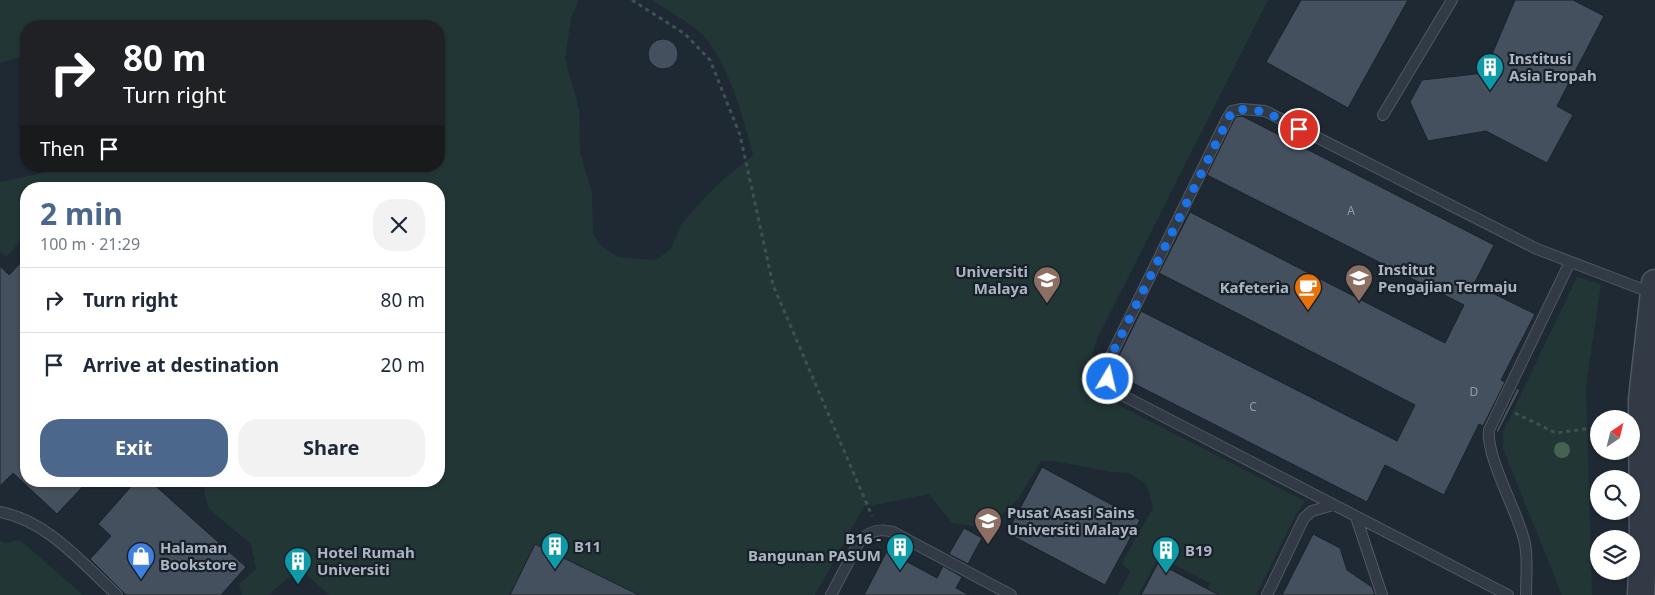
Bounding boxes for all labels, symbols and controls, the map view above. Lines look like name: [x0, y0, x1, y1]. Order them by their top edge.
text: 80 m: [123, 34, 206, 81]
icon: right: [40, 40, 105, 105]
place label: Institusi Asia Eropah: [1509, 48, 1597, 85]
building icon: Institusi Asia Eropah: [1475, 52, 1505, 91]
text: Turn right: [123, 79, 226, 109]
pin: [1278, 108, 1320, 150]
icon: arrive: [1285, 115, 1313, 143]
icon: arrive: [95, 135, 123, 163]
text: Then: [40, 136, 85, 162]
text: 2 min: [40, 193, 123, 234]
button: close: [373, 199, 425, 251]
house number: A: [1347, 202, 1355, 219]
text: 100 m · 21:29: [40, 233, 140, 255]
place label: Institut Pengajian Termaju: [1378, 259, 1517, 296]
place label: Universiti Malaya: [955, 261, 1028, 298]
school or university icon: Institut Pengajian Termaju: [1344, 263, 1374, 302]
school or university icon: Universiti Malaya: [1032, 265, 1062, 304]
cafe icon: Kafeteria: [1293, 272, 1323, 311]
place label: Kafeteria: [1220, 277, 1289, 297]
icon: right: [40, 286, 68, 314]
text: Turn right: [83, 287, 178, 313]
text: 80 m: [381, 287, 425, 313]
icon: arrive: [40, 351, 68, 379]
text: Arrive at destination: [83, 352, 279, 378]
text: 20 m: [381, 352, 425, 378]
position arrow: [1081, 352, 1133, 404]
house number: D: [1470, 383, 1479, 400]
house number: C: [1249, 398, 1257, 415]
north arrow: [1590, 410, 1640, 460]
map controls: [1590, 410, 1640, 580]
button: Exit: [40, 419, 228, 477]
button: Share: [238, 419, 425, 477]
button: search: [1590, 470, 1640, 520]
place label: Pusat Asasi Sains Universiti Malaya: [1007, 502, 1138, 539]
school or university icon: Pusat Asasi Sains Universiti Malaya: [973, 506, 1003, 545]
place label: B16 - Bangunan PASUM: [748, 528, 881, 565]
button: layers: [1590, 530, 1640, 580]
building icon: B11: [540, 531, 570, 570]
building icon: B16 - Bangunan PASUM: [885, 532, 915, 571]
building icon: B19: [1151, 535, 1181, 574]
place label: B11: [574, 536, 601, 556]
place label: Halaman Bookstore: [160, 537, 237, 574]
place label: B19: [1185, 540, 1213, 560]
shop icon: Halaman Bookstore: [126, 541, 156, 580]
place label: Hotel Rumah Universiti: [317, 542, 415, 579]
building icon: Hotel Rumah Universiti: [283, 546, 313, 585]

